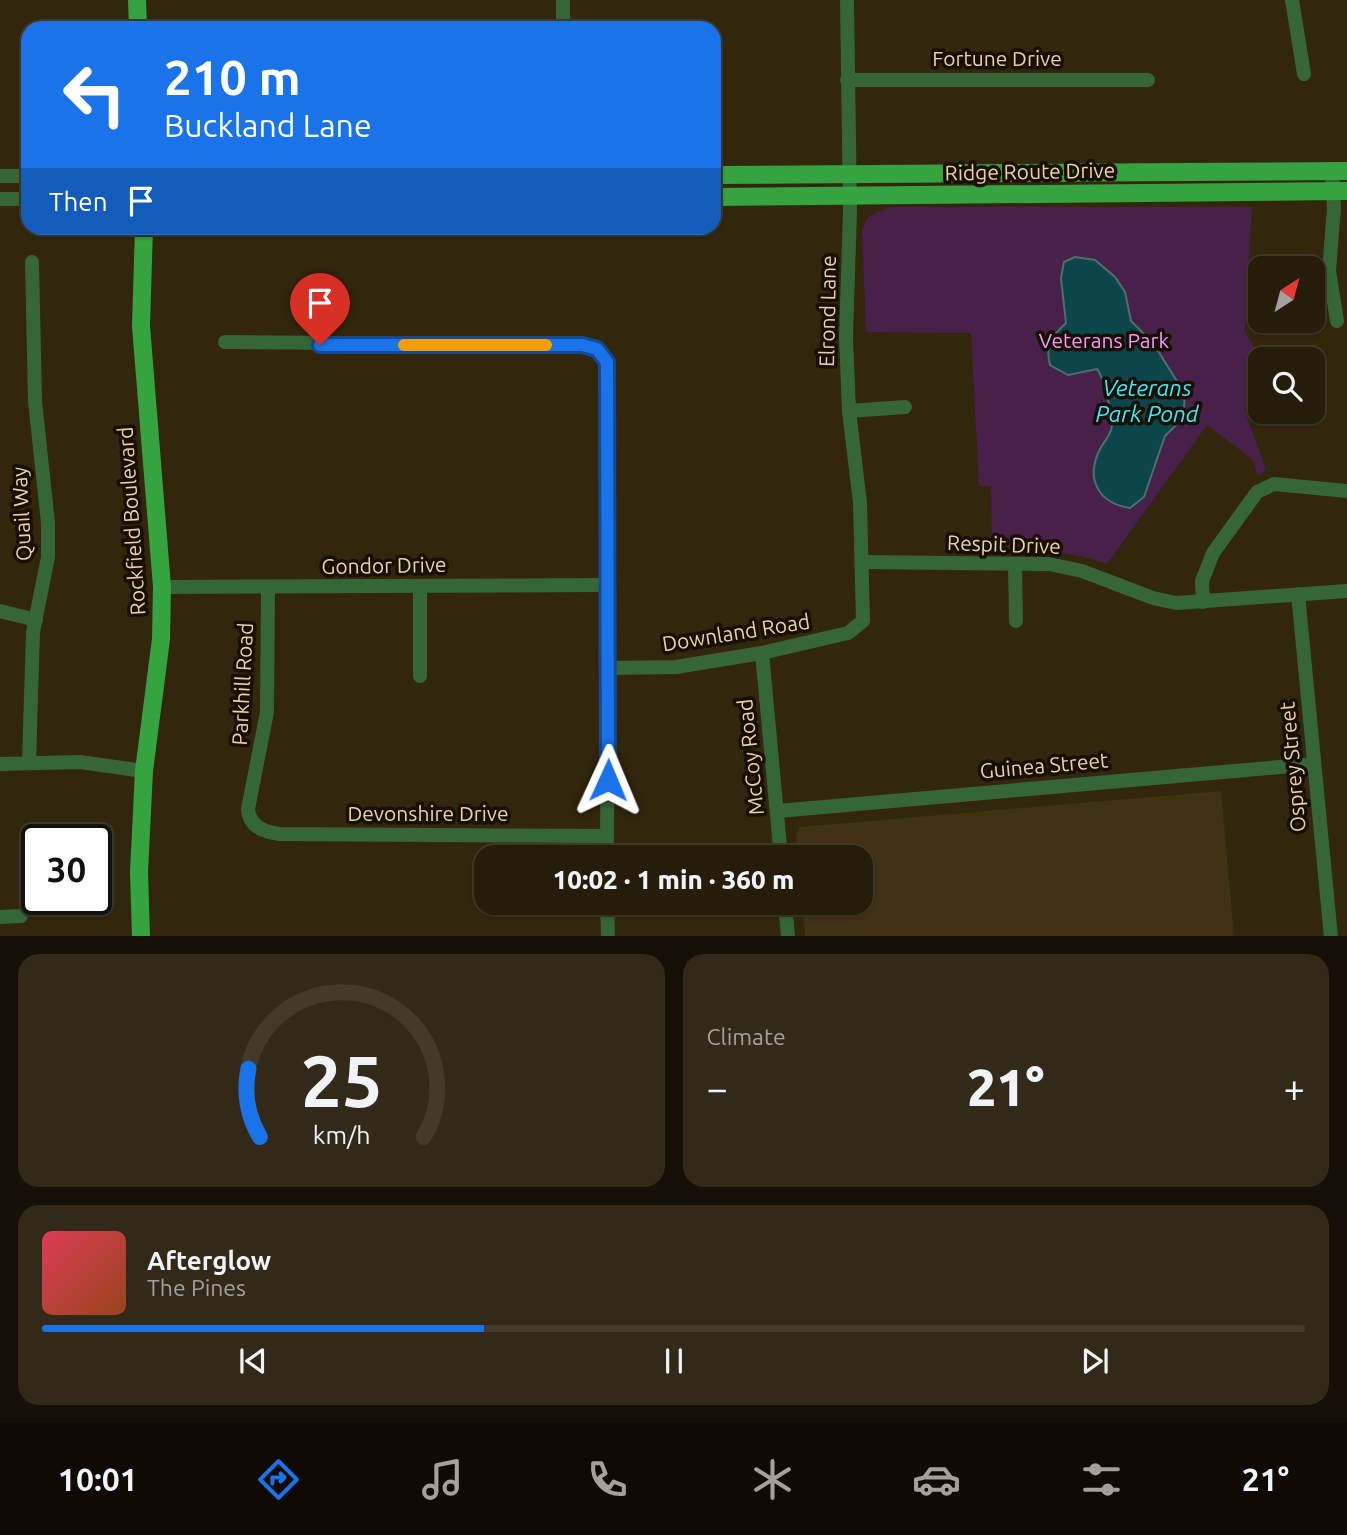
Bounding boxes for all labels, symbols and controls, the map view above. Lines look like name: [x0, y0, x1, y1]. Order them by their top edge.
street label: Fortune Drive: [932, 46, 1062, 70]
icon: left: [49, 49, 140, 140]
text: 210 m: [164, 49, 301, 104]
text: Buckland Lane: [164, 107, 372, 143]
street label: Ridge Route Drive: [945, 158, 1115, 184]
icon: arrive: [122, 182, 160, 220]
text: Then: [49, 187, 108, 216]
street label: Elrond Lane: [814, 255, 840, 367]
north arrow: [1248, 256, 1325, 332]
map controls: [1248, 256, 1325, 424]
pin: [290, 273, 350, 345]
icon: arrive: [301, 284, 339, 322]
park label: Veterans Park: [1039, 328, 1170, 352]
button: search: [1248, 347, 1325, 424]
water label: Veterans Park Pond: [1095, 375, 1200, 426]
street label: Rockfield Boulevard: [112, 426, 150, 616]
street label: Quail Way: [7, 466, 35, 562]
street label: Respit Drive: [947, 530, 1061, 558]
street label: Gondor Drive: [321, 552, 447, 578]
street label: Downland Road: [660, 608, 811, 656]
street label: Parkhill Road: [227, 622, 257, 746]
street label: McCoy Road: [732, 698, 768, 816]
street label: Osprey Street: [1274, 701, 1310, 833]
position arrow: [571, 743, 645, 817]
street label: Guinea Street: [979, 747, 1109, 783]
street label: Devonshire Drive: [347, 801, 509, 825]
speed limit sign: 30: [21, 824, 112, 915]
text: 10:02 · 1 min · 360 m: [553, 865, 794, 894]
text: Climate: [707, 1024, 786, 1049]
text: 25: [300, 1039, 382, 1121]
text: 21°: [967, 1058, 1045, 1116]
text: −: [707, 1067, 728, 1109]
text: +: [1284, 1067, 1305, 1109]
text: km/h: [312, 1120, 370, 1148]
text: Afterglow: [147, 1246, 271, 1275]
text: The Pines: [147, 1275, 246, 1300]
icon: previous: [234, 1342, 272, 1380]
icon: pause: [655, 1342, 693, 1380]
icon: next: [1076, 1342, 1114, 1380]
icon: directions: [254, 1455, 303, 1504]
icon: music: [418, 1455, 467, 1504]
icon: phone: [583, 1455, 632, 1504]
icon: climate: [748, 1455, 797, 1504]
icon: car: [912, 1455, 961, 1504]
icon: filters: [1077, 1455, 1126, 1504]
text: 10:01: [58, 1461, 138, 1497]
text: 21°: [1242, 1461, 1289, 1497]

